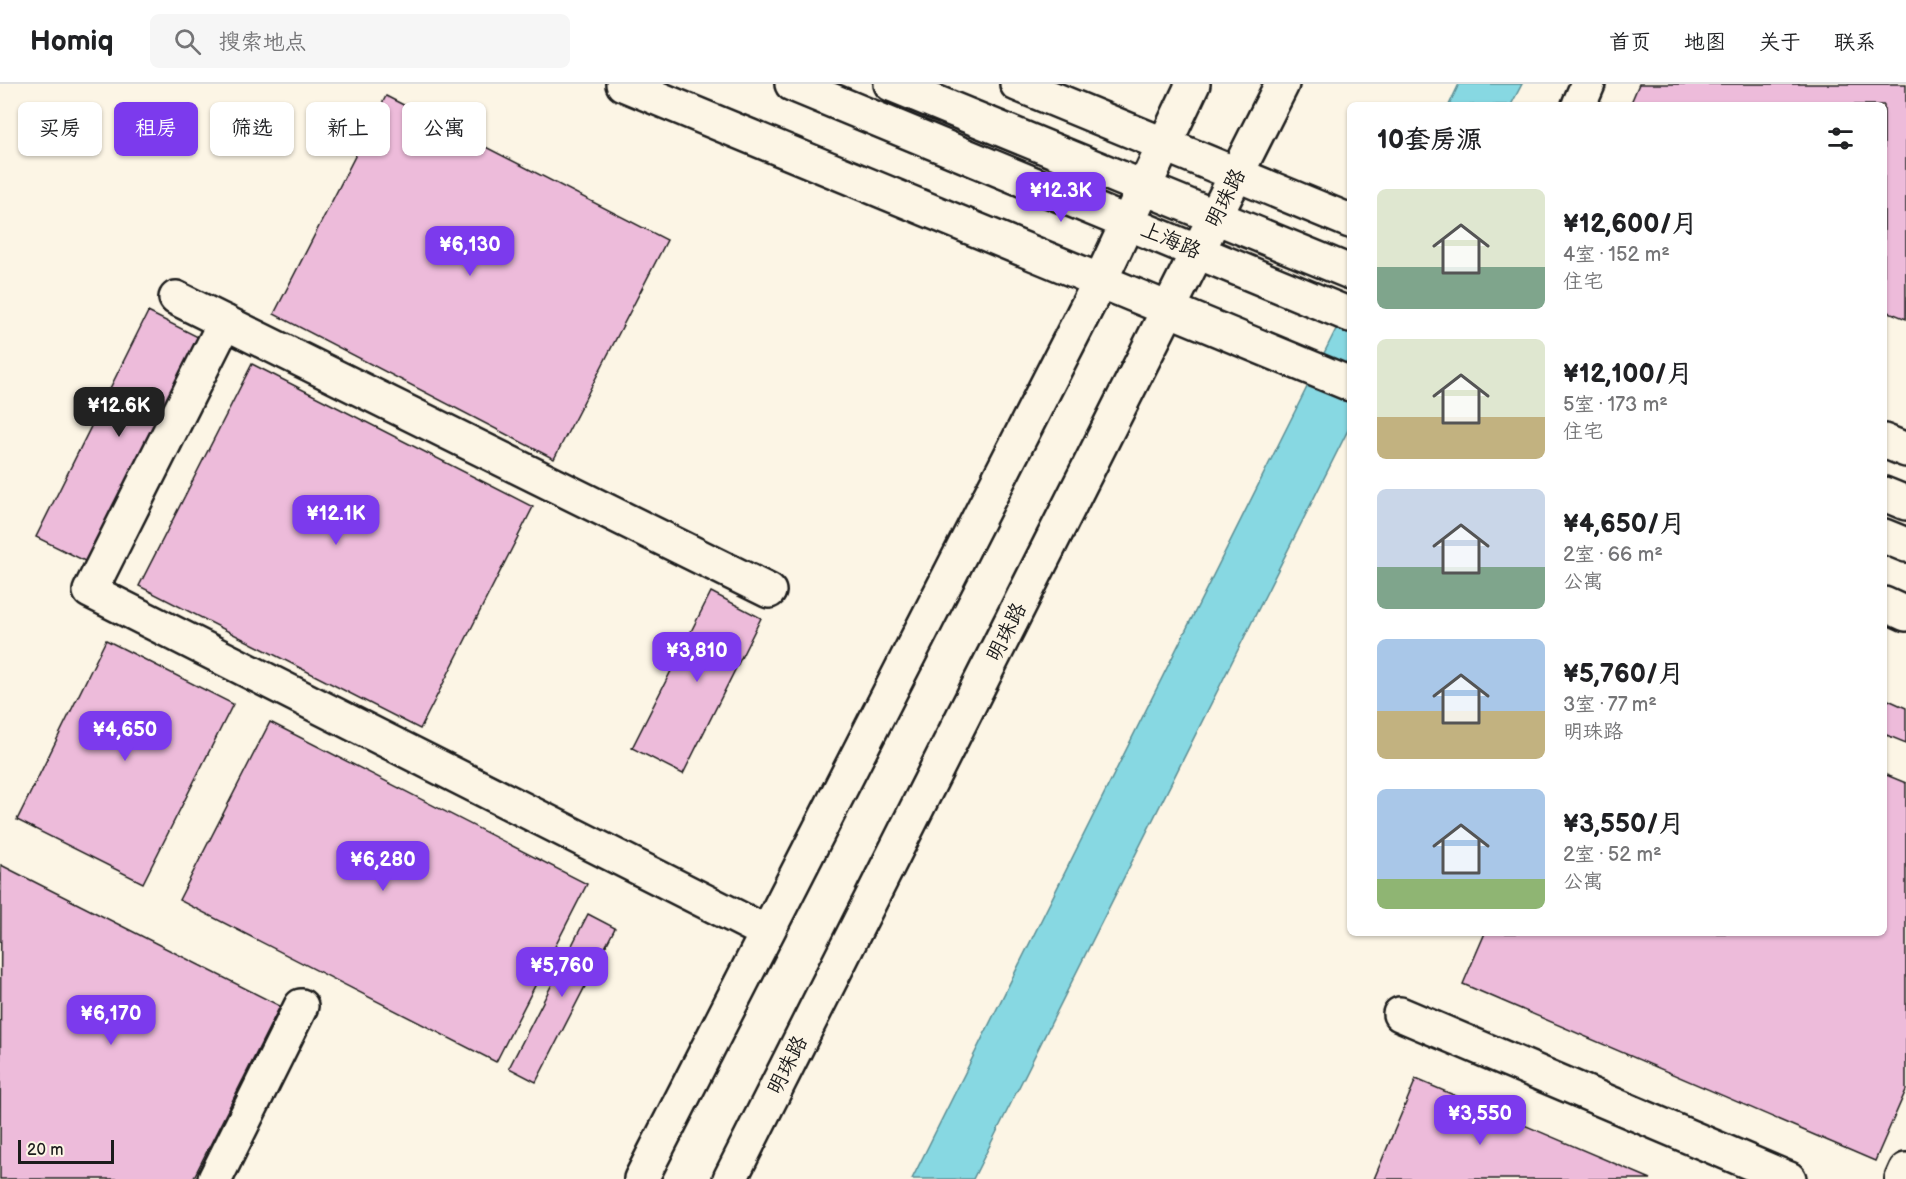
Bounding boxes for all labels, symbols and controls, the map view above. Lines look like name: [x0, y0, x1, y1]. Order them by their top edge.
search box: [150, 14, 570, 68]
text: Homiq: [30, 25, 114, 58]
icon: search: [171, 25, 204, 58]
text: 搜索地点: [219, 29, 307, 56]
text: 首页: [1609, 30, 1651, 55]
text: 地图: [1684, 30, 1726, 55]
text: 关于: [1759, 30, 1801, 55]
text: 联系: [1834, 30, 1876, 55]
chip: 买房: [18, 102, 102, 156]
chip: 租房: [114, 102, 198, 156]
chip: 筛选: [210, 102, 294, 156]
chip: 新上: [306, 102, 390, 156]
chip: 公寓: [402, 102, 486, 156]
icon: filters: [1824, 122, 1857, 155]
text: 10套房源: [1377, 125, 1482, 156]
street label: 明珠路: [1200, 164, 1251, 232]
pin: ¥12.3K: [1012, 172, 1110, 223]
text: ¥12.3K: [1030, 179, 1092, 203]
text: ¥12,600/月: [1563, 209, 1698, 240]
icon: home: [1425, 213, 1497, 285]
street label: 上海路: [1137, 217, 1205, 264]
pin: ¥6,130: [421, 226, 519, 277]
text: ¥6,130: [439, 233, 501, 257]
text: 4室 · 152 m²: [1563, 243, 1670, 267]
text: 住宅: [1563, 270, 1603, 294]
text: ¥12,100/月: [1563, 359, 1693, 390]
icon: home: [1425, 363, 1497, 435]
pin: ¥12.6K: [70, 387, 168, 438]
text: 5室 · 173 m²: [1563, 393, 1668, 417]
text: ¥12.6K: [88, 394, 150, 418]
text: 住宅: [1563, 420, 1603, 444]
pin: ¥12.1K: [287, 495, 385, 546]
text: ¥12.1K: [306, 502, 366, 526]
text: ¥4,650/月: [1563, 509, 1685, 540]
icon: home: [1425, 513, 1497, 585]
text: 2室 · 66 m²: [1563, 543, 1663, 567]
text: 公寓: [1563, 570, 1603, 594]
street label: 明珠路: [981, 598, 1032, 666]
pin: ¥3,810: [648, 632, 746, 683]
text: ¥3,810: [666, 639, 728, 663]
text: ¥5,760/月: [1563, 659, 1684, 690]
icon: home: [1425, 663, 1497, 735]
text: 3室 · 77 m²: [1563, 693, 1657, 717]
pin: ¥4,650: [76, 711, 174, 762]
text: ¥4,650: [93, 718, 157, 742]
text: 明珠路: [1563, 720, 1623, 744]
text: ¥3,550/月: [1563, 809, 1685, 840]
icon: home: [1425, 813, 1497, 885]
pin: ¥6,280: [334, 841, 432, 892]
text: 2室 · 52 m²: [1563, 843, 1662, 867]
text: ¥6,280: [350, 848, 416, 872]
text: 公寓: [1563, 870, 1603, 894]
pin: ¥5,760: [513, 947, 611, 998]
text: ¥5,760: [530, 954, 594, 978]
pin: ¥6,170: [62, 995, 160, 1046]
text: ¥6,170: [81, 1002, 141, 1026]
street label: 明珠路: [762, 1031, 813, 1099]
pin: ¥3,550: [1431, 1095, 1529, 1146]
text: ¥3,550: [1448, 1102, 1512, 1126]
scale bar: [18, 1137, 114, 1164]
text: 20 m: [27, 1141, 63, 1160]

